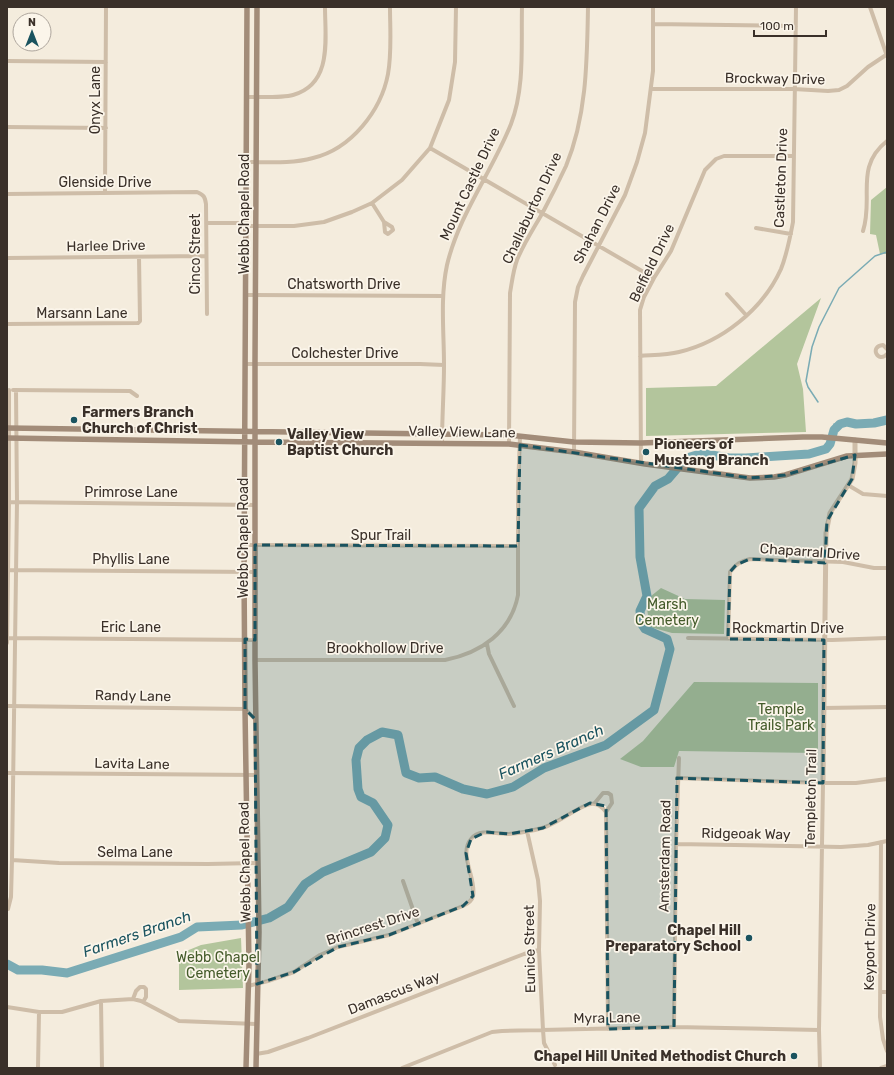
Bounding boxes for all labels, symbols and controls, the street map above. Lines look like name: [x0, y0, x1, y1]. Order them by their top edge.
north arrow: [12, 12, 52, 52]
scale bar: [754, 12, 826, 38]
text: N: [28, 16, 36, 29]
text: 100 m: [760, 19, 794, 33]
street label: Onyx Lane: [87, 66, 104, 134]
street label: Brockway Drive: [725, 70, 826, 88]
street label: Mount Castle Drive: [436, 125, 504, 243]
street label: Castleton Drive: [771, 128, 791, 228]
street label: Challaburton Drive: [499, 149, 565, 267]
street label: Webb Chapel Road: [236, 154, 253, 274]
street label: Glenside Drive: [58, 174, 152, 191]
street label: Shahan Drive: [570, 181, 624, 267]
street label: Cinco Street: [187, 213, 204, 294]
street label: Belfield Drive: [626, 221, 678, 305]
street label: Harlee Drive: [66, 237, 146, 255]
street label: Chatsworth Drive: [287, 276, 401, 293]
street label: Marsann Lane: [36, 305, 128, 322]
street label: Colchester Drive: [291, 345, 399, 362]
place label: Farmers Branch Church of Christ: [82, 404, 198, 437]
marker: Farmers Branch Church of Christ: [69, 415, 79, 425]
street label: Valley View Lane: [408, 423, 516, 441]
place label: Valley View Baptist Church: [287, 426, 393, 459]
place label: Pioneers of Mustang Branch: [654, 436, 769, 469]
marker: Valley View Baptist Church: [274, 437, 284, 447]
marker: Pioneers of Mustang Branch: [641, 447, 651, 457]
street label: Webb Chapel Road: [235, 478, 252, 598]
street label: Primrose Lane: [84, 484, 178, 501]
street label: Spur Trail: [351, 527, 411, 544]
street label: Chaparral Drive: [759, 540, 861, 564]
street label: Phyllis Lane: [92, 551, 170, 568]
park label: Marsh Cemetery: [635, 596, 699, 629]
street label: Eric Lane: [101, 619, 161, 636]
street label: Rockmartin Drive: [732, 620, 844, 637]
street label: Brookhollow Drive: [326, 640, 444, 657]
street label: Randy Lane: [95, 687, 172, 705]
park label: Temple Trails Park: [748, 701, 815, 734]
water label: Farmers Branch: [496, 721, 606, 783]
street label: Templeton Trail: [802, 749, 820, 847]
street label: Lavita Lane: [94, 755, 170, 773]
street label: Amsterdam Road: [656, 800, 674, 912]
street label: Webb Chapel Road: [235, 802, 255, 922]
street label: Ridgeoak Way: [701, 825, 791, 843]
street label: Selma Lane: [97, 844, 173, 861]
street label: Brincrest Drive: [324, 903, 422, 949]
street label: Keyport Drive: [861, 903, 879, 991]
street label: Eunice Street: [521, 904, 539, 993]
water label: Farmers Branch: [81, 907, 193, 961]
place label: Chapel Hill Preparatory School: [605, 922, 741, 955]
marker: Chapel Hill Preparatory School: [744, 933, 754, 943]
park label: Webb Chapel Cemetery: [176, 949, 260, 982]
street label: Damascus Way: [345, 968, 443, 1018]
street label: Myra Lane: [573, 1009, 641, 1027]
place label: Chapel Hill United Methodist Church: [534, 1048, 786, 1065]
marker: Chapel Hill United Methodist Church: [789, 1051, 799, 1061]

